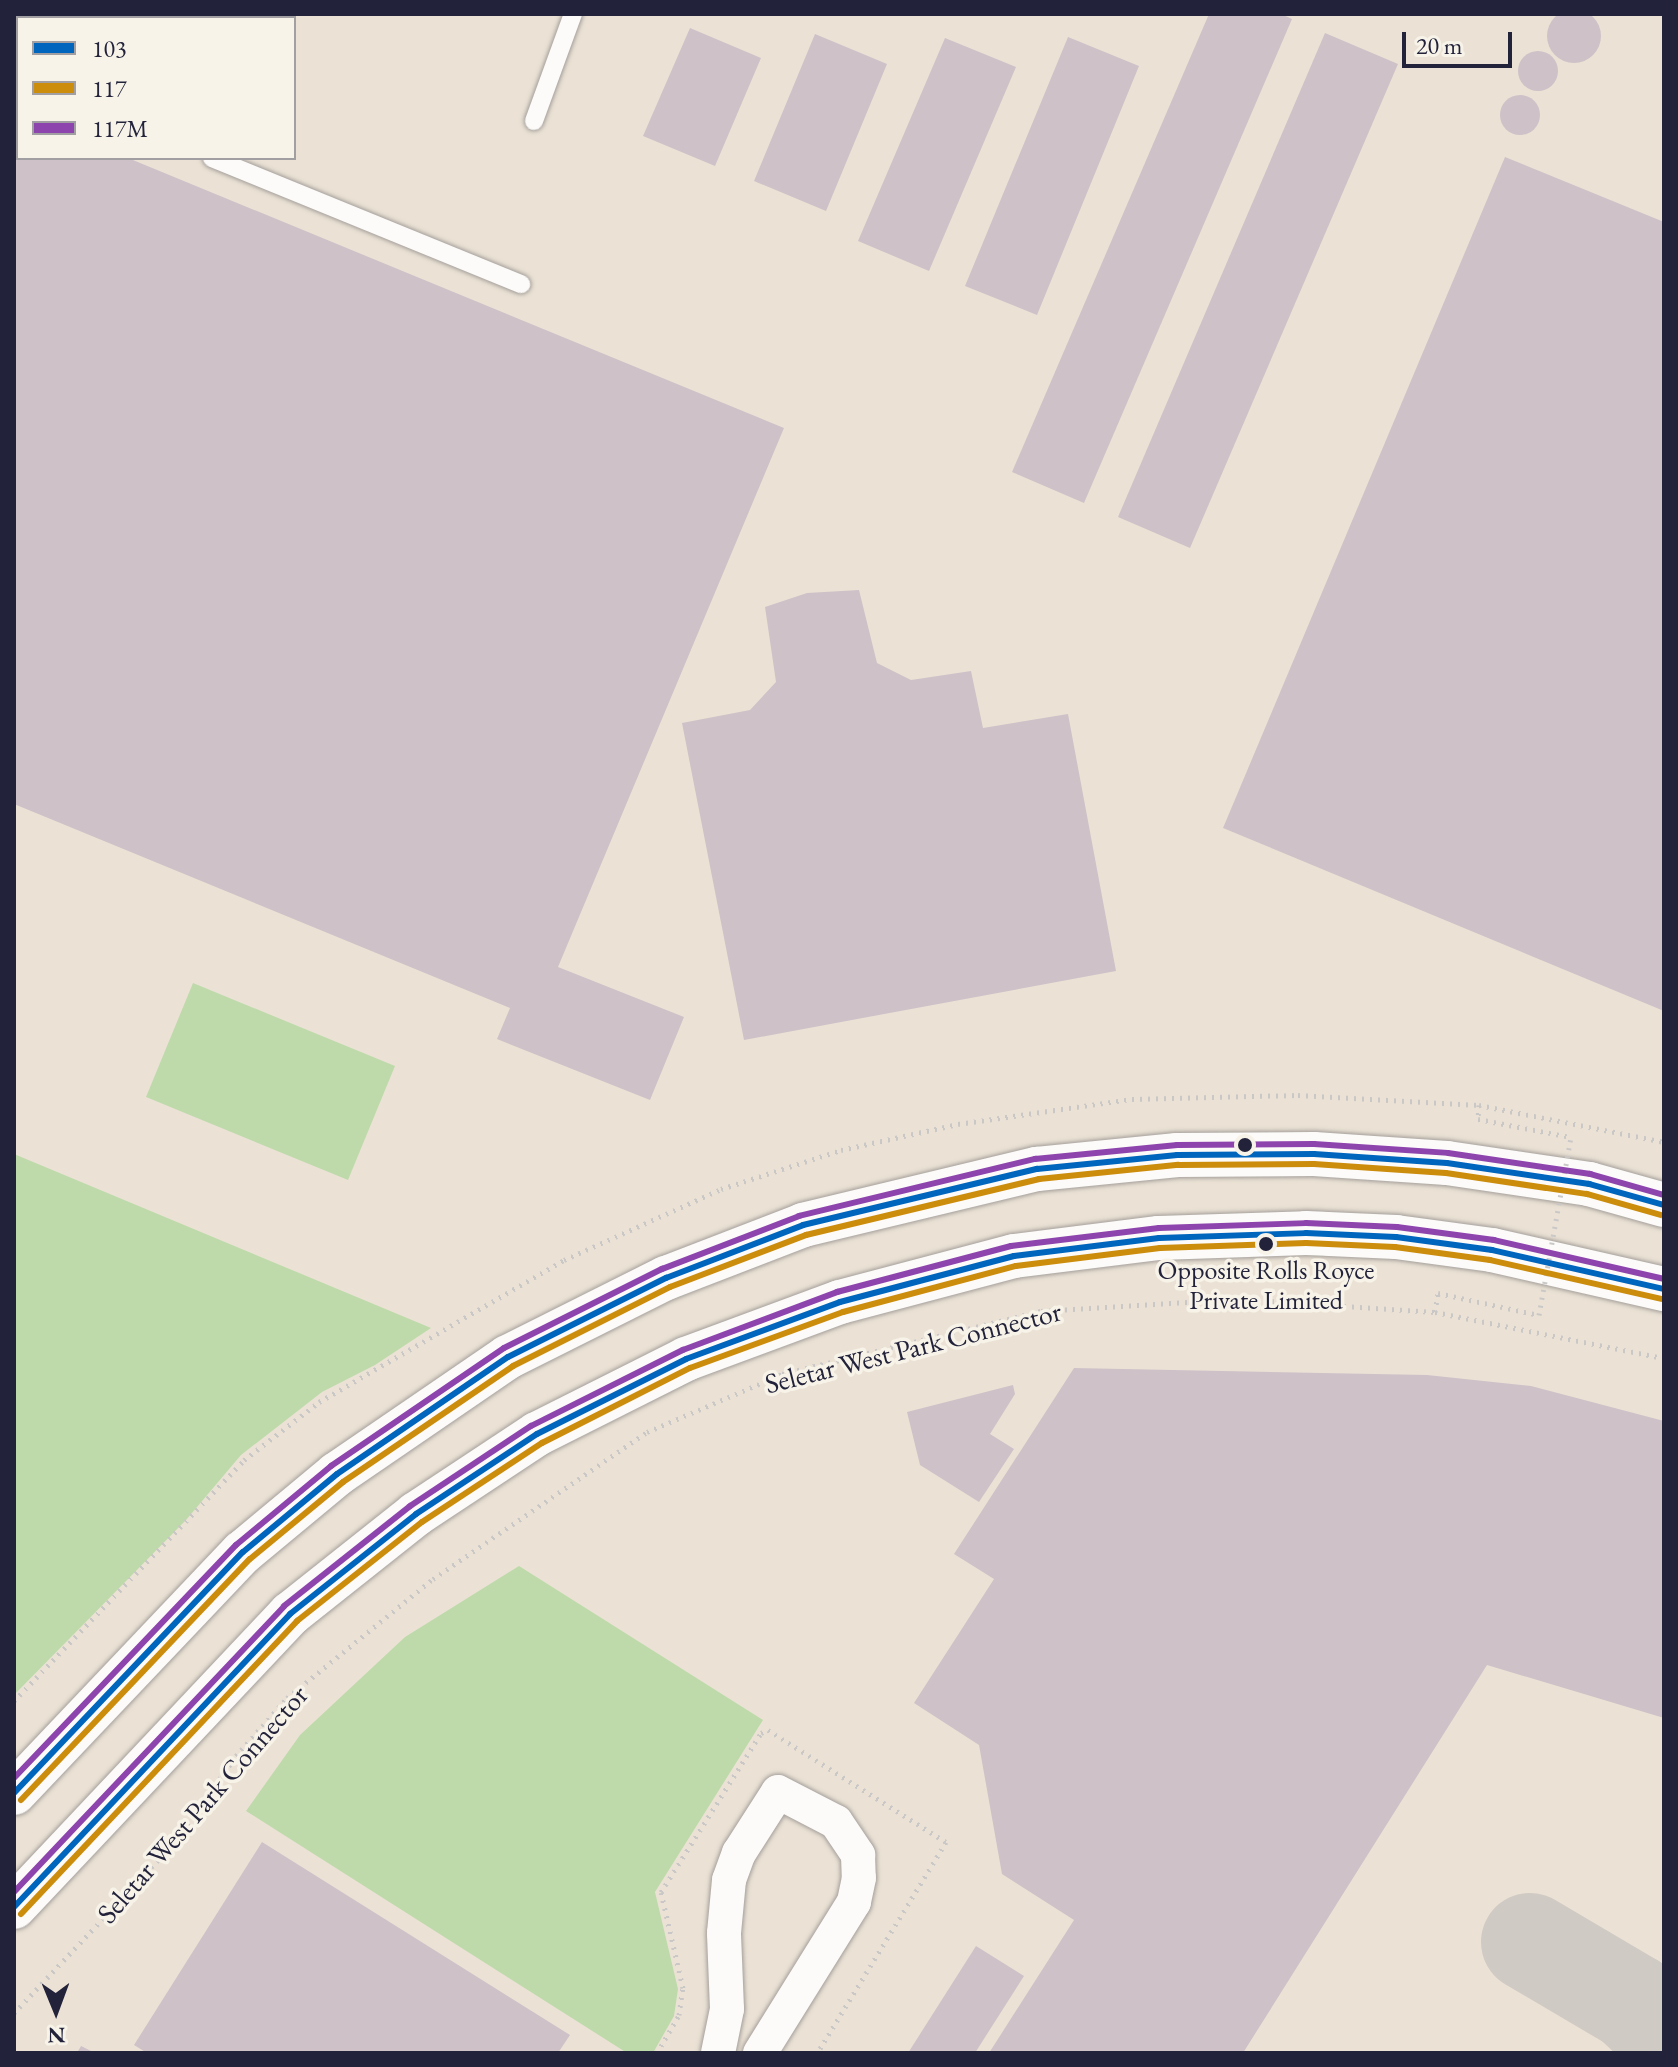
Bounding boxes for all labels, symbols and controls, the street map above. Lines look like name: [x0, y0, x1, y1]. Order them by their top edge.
legend: [16, 16, 296, 160]
scale bar: [1406, 16, 1516, 66]
text: 20 m: [1416, 30, 1463, 61]
text: 103: [92, 33, 127, 64]
text: 117: [92, 73, 127, 104]
text: 117M: [92, 113, 148, 144]
unlabelled marker: [1237, 1137, 1253, 1153]
marker: Opposite Rolls Royce Private Limited: [1258, 1236, 1274, 1252]
place label: Opposite Rolls Royce Private Limited: [1158, 1255, 1374, 1316]
street label: Seletar West Park Connector: [761, 1294, 1065, 1400]
street label: Seletar West Park Connector: [89, 1678, 315, 1930]
north arrow: [16, 1971, 96, 2051]
text: N: [47, 2021, 66, 2050]

